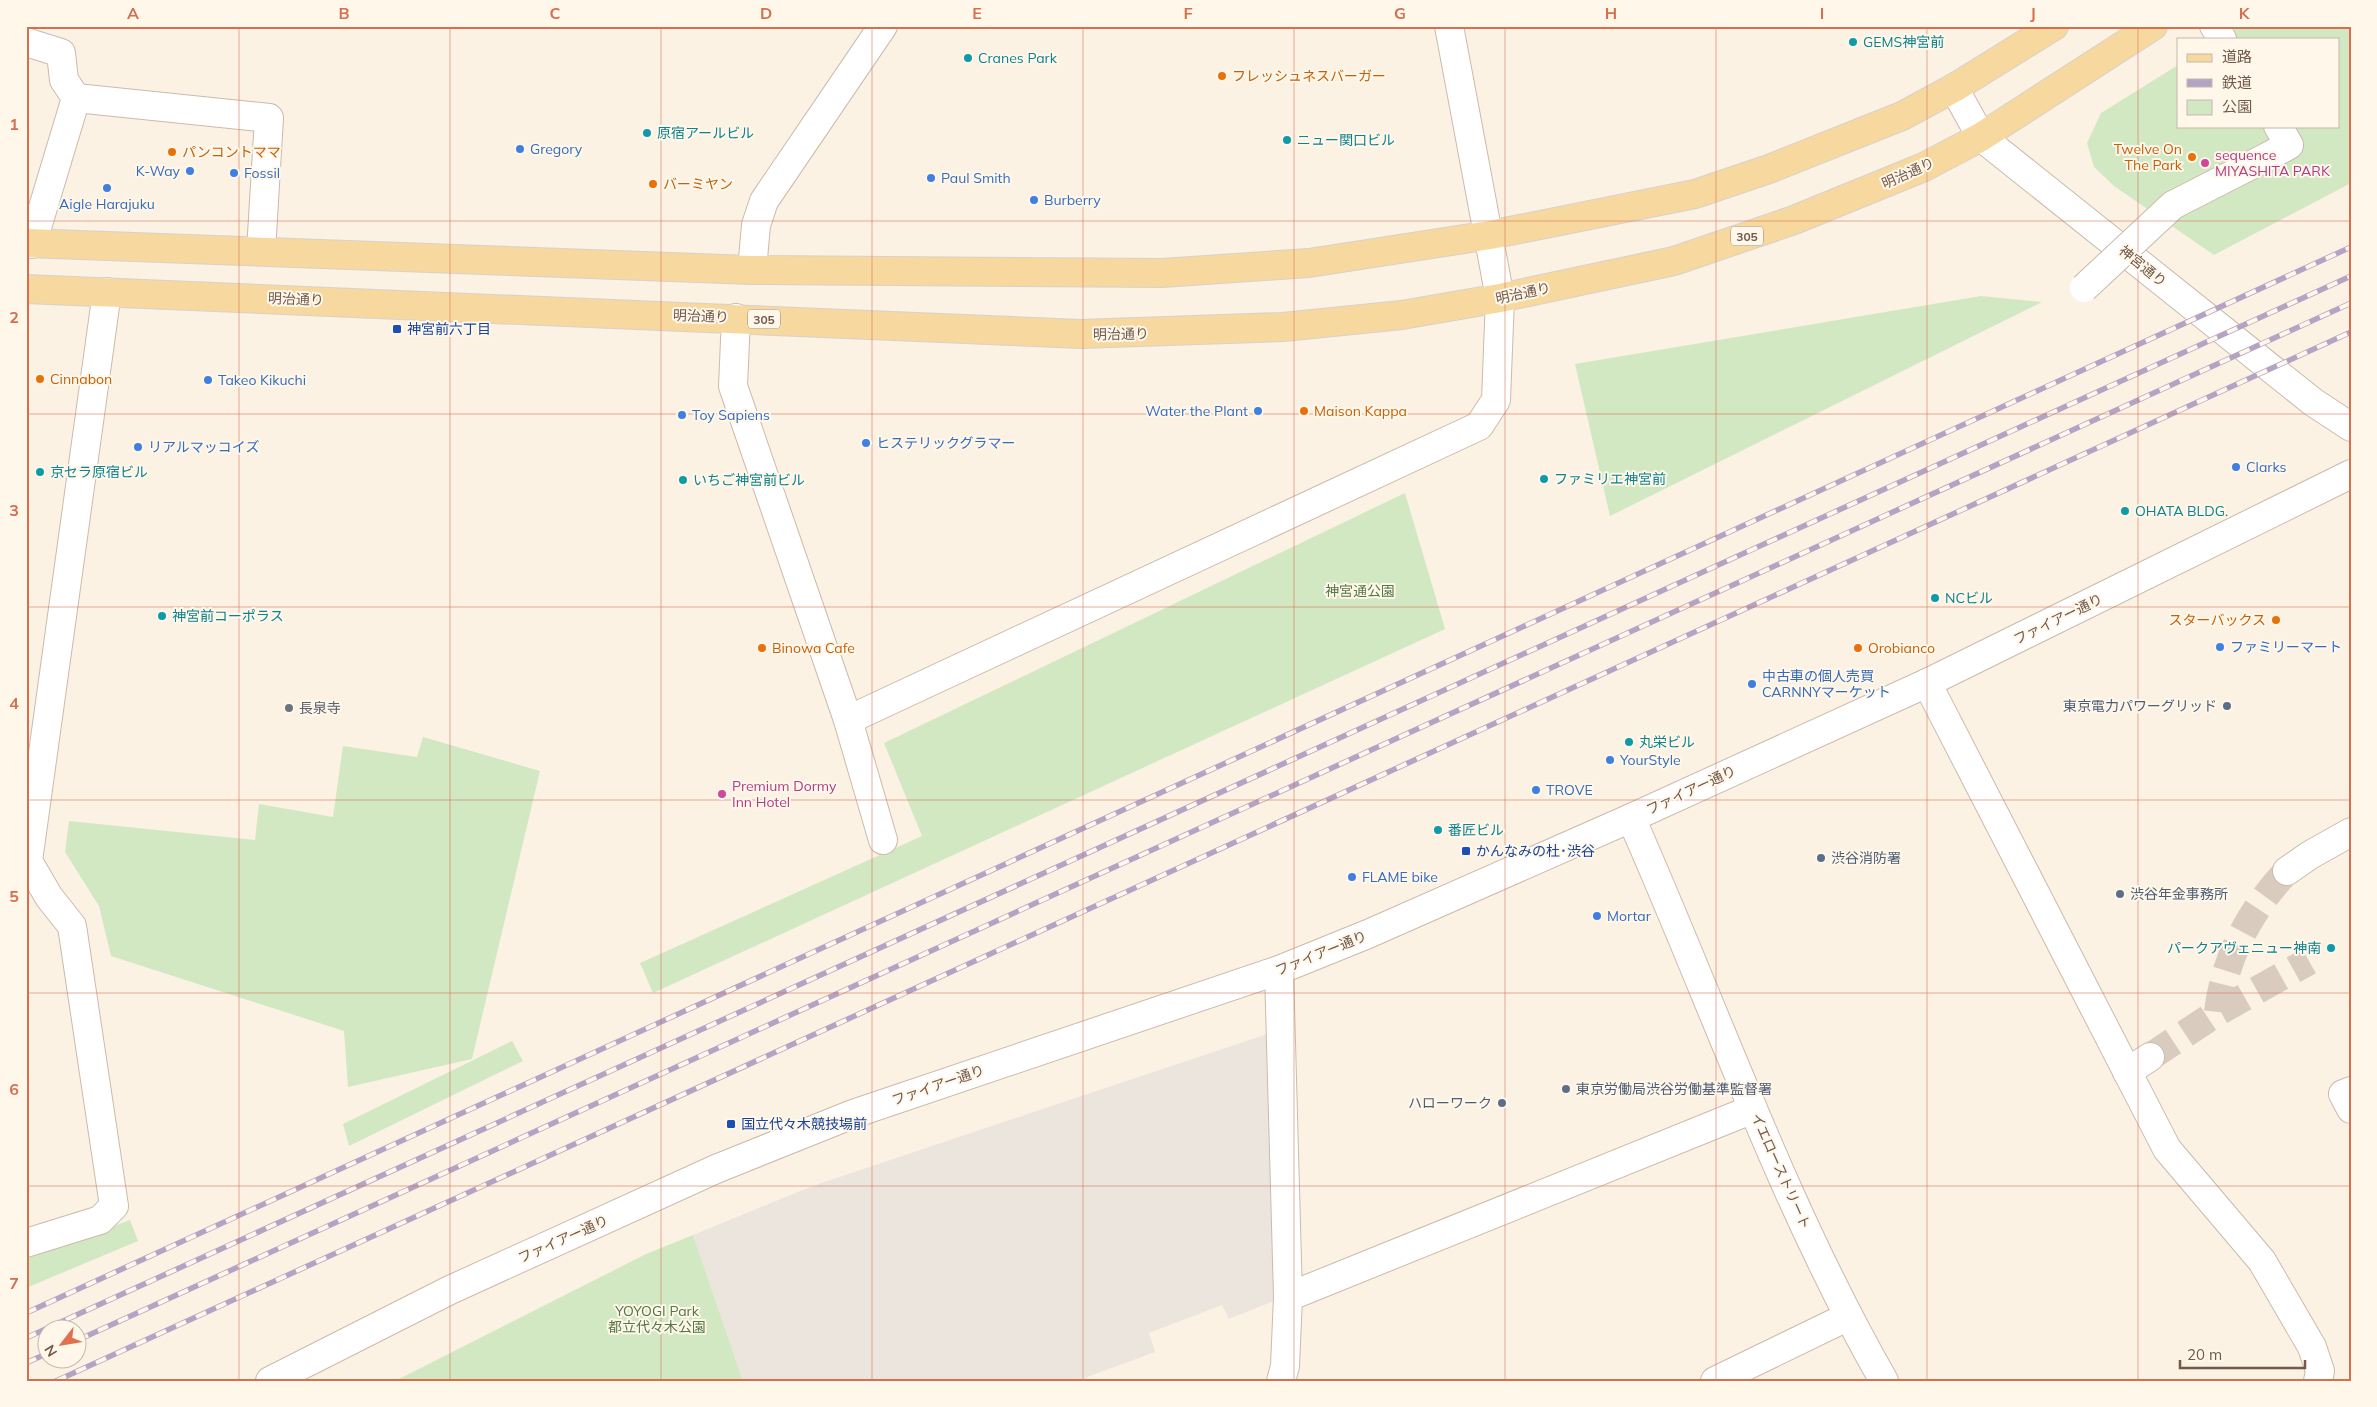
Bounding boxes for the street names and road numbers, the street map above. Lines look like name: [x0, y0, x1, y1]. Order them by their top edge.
street label: 明治通り: [1879, 153, 1937, 193]
road number: 305: [1731, 227, 1763, 246]
street label: 神宮通り: [2116, 241, 2170, 291]
street label: 明治通り: [1494, 278, 1552, 308]
street label: 明治通り: [268, 289, 324, 309]
street label: 明治通り: [673, 306, 729, 326]
road number: 305: [748, 310, 780, 328]
street label: 明治通り: [1093, 325, 1149, 343]
street label: ファイアー通り: [2010, 590, 2106, 648]
street label: ファイアー通り: [1643, 761, 1739, 819]
street label: ファイアー通り: [1273, 926, 1369, 980]
street label: ファイアー通り: [889, 1061, 987, 1109]
street label: イエローストリート: [1747, 1110, 1815, 1232]
street label: ファイアー通り: [515, 1211, 611, 1267]

